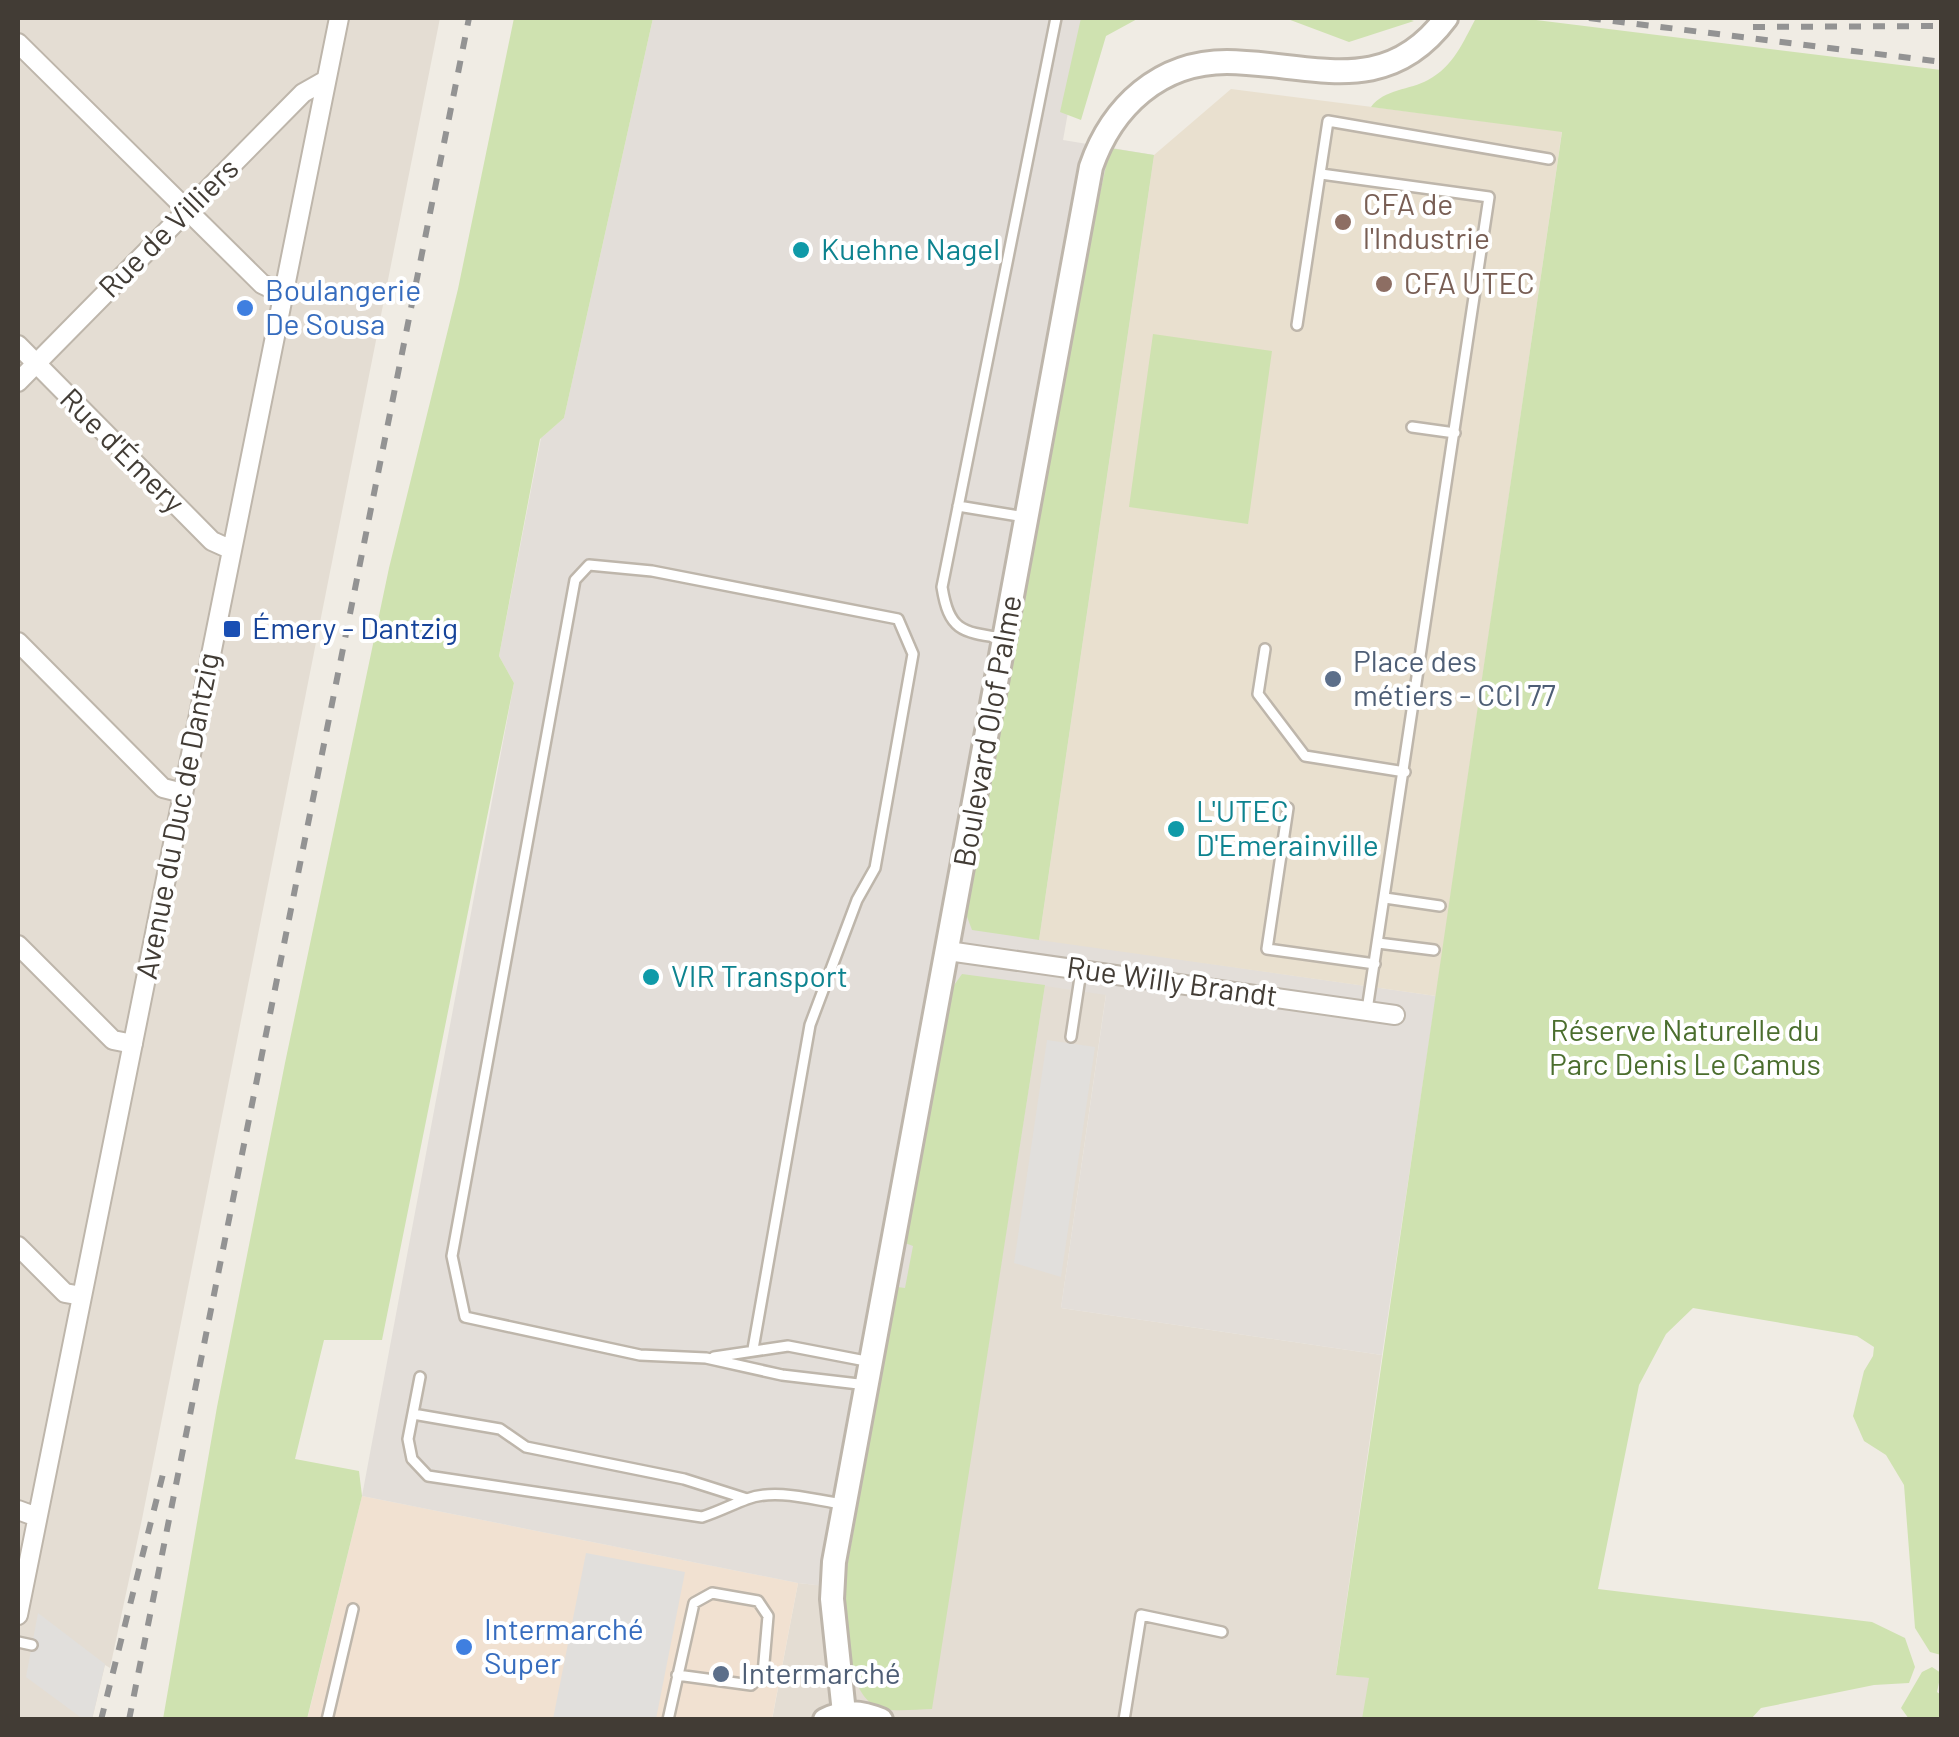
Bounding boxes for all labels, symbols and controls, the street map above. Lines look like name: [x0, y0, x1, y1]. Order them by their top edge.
street label: Rue de Villiers: [90, 149, 245, 304]
place label: CFA de l'Industrie: [1363, 185, 1490, 255]
marker: CFA de l'Industrie: [1332, 211, 1354, 233]
place label: Kuehne Nagel: [821, 230, 1000, 266]
marker: Kuehne Nagel: [790, 239, 812, 261]
place label: CFA UTEC: [1404, 264, 1535, 300]
place label: Boulangerie De Sousa: [265, 271, 421, 341]
marker: CFA UTEC: [1373, 273, 1395, 295]
marker: Boulangerie De Sousa: [234, 297, 256, 319]
street label: Rue d'Émery: [54, 380, 193, 519]
street label: Boulevard Olof Palme: [944, 592, 1028, 869]
place label: Émery - Dantzig: [252, 609, 458, 645]
marker: Émery - Dantzig: [221, 618, 243, 640]
place label: Place des métiers - CCI 77: [1353, 642, 1556, 712]
street label: Avenue du Duc de Dantzig: [127, 649, 225, 982]
marker: Place des métiers - CCI 77: [1322, 668, 1344, 690]
place label: L'UTEC D'Emerainville: [1196, 792, 1379, 862]
marker: L'UTEC D'Emerainville: [1165, 818, 1187, 840]
street label: Rue Willy Brandt: [1065, 947, 1280, 1013]
place label: VIR Transport: [671, 957, 848, 993]
marker: VIR Transport: [640, 966, 662, 988]
park label: Réserve Naturelle du Parc Denis Le Camus: [1549, 1011, 1821, 1081]
place label: Intermarché Super: [484, 1610, 644, 1680]
marker: Intermarché Super: [453, 1636, 475, 1658]
place label: Intermarché: [741, 1654, 901, 1690]
marker: Intermarché: [710, 1663, 732, 1685]

